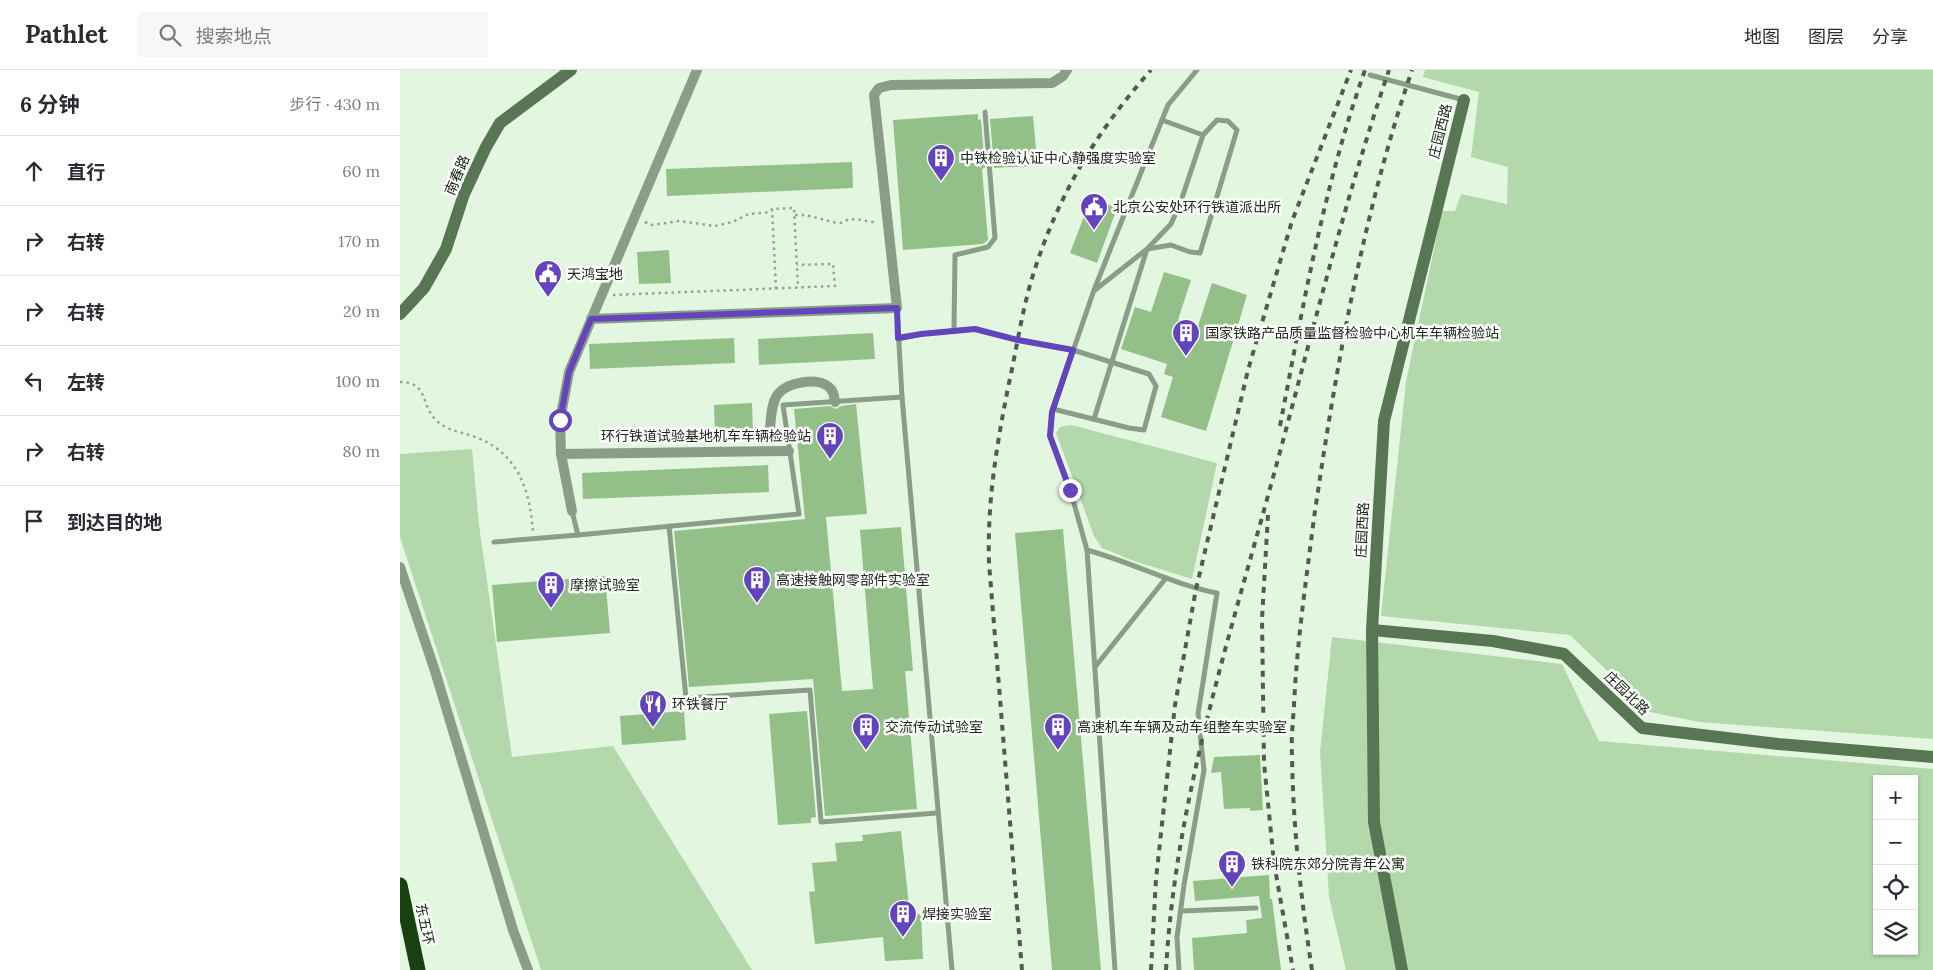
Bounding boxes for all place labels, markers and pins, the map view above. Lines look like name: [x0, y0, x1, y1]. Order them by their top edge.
building icon: 中铁检验认证中心静强度实验室: [926, 143, 956, 182]
place label: 中铁检验认证中心静强度实验室: [960, 149, 1156, 167]
public building icon: 北京公安处环行铁道派出所: [1079, 192, 1109, 231]
place label: 北京公安处环行铁道派出所: [1113, 198, 1281, 216]
public building icon: 天鸿宝地: [533, 259, 563, 298]
place label: 天鸿宝地: [567, 265, 623, 283]
building icon: 国家铁路产品质量监督检验中心机车车辆检验站: [1171, 318, 1201, 357]
place label: 国家铁路产品质量监督检验中心机车车辆检验站: [1205, 324, 1499, 342]
building icon: 环行铁道试验基地机车车辆检验站: [815, 421, 845, 460]
place label: 环行铁道试验基地机车车辆检验站: [601, 427, 811, 445]
building icon: 高速接触网零部件实验室: [742, 565, 772, 604]
building icon: 摩擦试验室: [536, 570, 566, 609]
place label: 高速接触网零部件实验室: [776, 571, 930, 589]
place label: 摩擦试验室: [570, 576, 640, 594]
restaurant icon: 环铁餐厅: [638, 689, 668, 728]
place label: 环铁餐厅: [672, 695, 728, 713]
building icon: 交流传动试验室: [851, 712, 881, 751]
building icon: 高速机车车辆及动车组整车实验室: [1043, 712, 1073, 751]
place label: 交流传动试验室: [885, 718, 983, 736]
place label: 高速机车车辆及动车组整车实验室: [1077, 718, 1287, 736]
building icon: 铁科院东郊分院青年公寓: [1217, 849, 1247, 888]
place label: 铁科院东郊分院青年公寓: [1251, 855, 1405, 873]
building icon: 焊接实验室: [888, 899, 918, 938]
place label: 焊接实验室: [922, 905, 992, 923]

